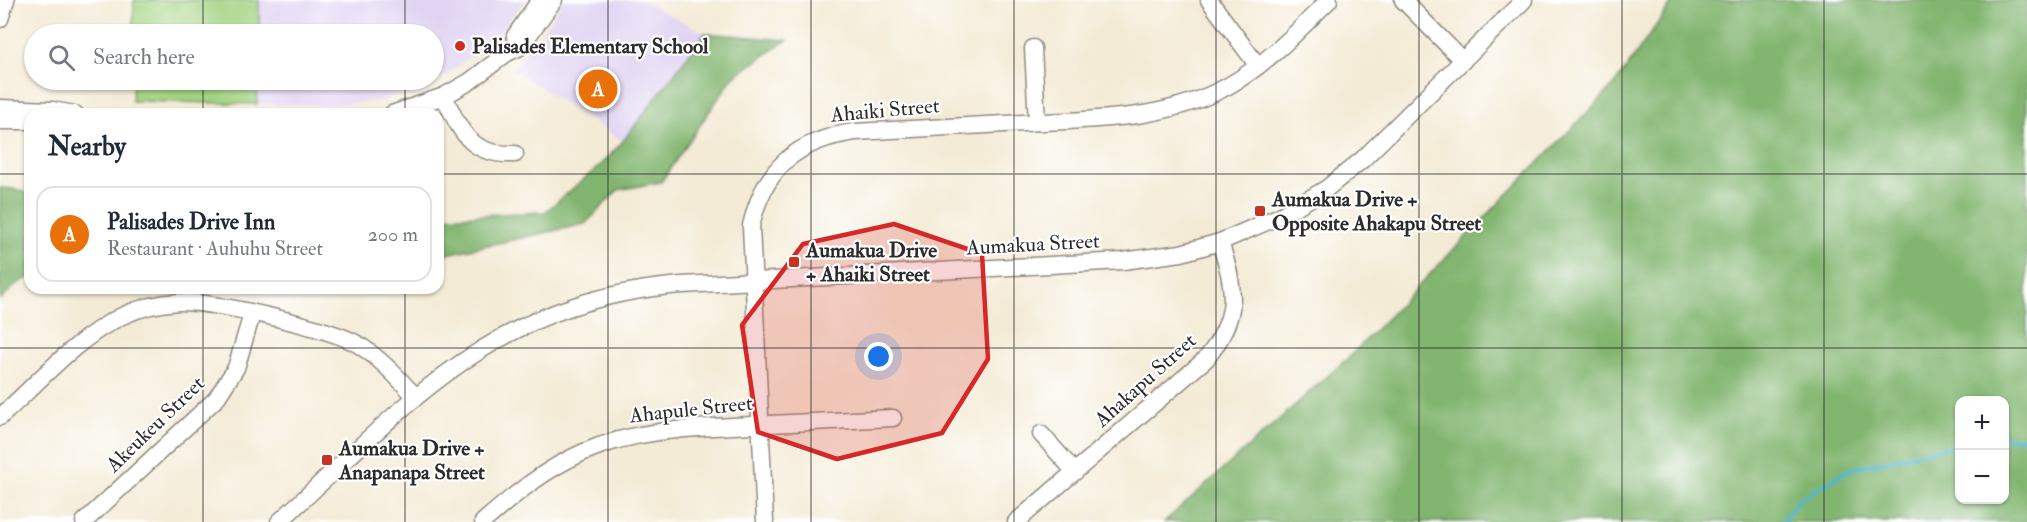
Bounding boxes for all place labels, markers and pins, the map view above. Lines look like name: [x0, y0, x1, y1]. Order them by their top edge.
place label: Palisades Elementary School: [472, 33, 709, 60]
marker: Palisades Elementary School: [453, 39, 467, 53]
pin: A: [578, 66, 618, 112]
place label: Aumakua Drive + Opposite Ahakapu Street: [1271, 186, 1481, 237]
marker: Aumakua Drive + Opposite Ahakapu Street: [1253, 204, 1267, 218]
place label: Aumakua Drive + Ahaiki Street: [805, 237, 937, 288]
marker: Aumakua Drive + Ahaiki Street: [787, 255, 801, 269]
place label: Aumakua Drive + Anapanapa Street: [338, 435, 485, 486]
marker: Aumakua Drive + Anapanapa Street: [320, 453, 334, 467]

